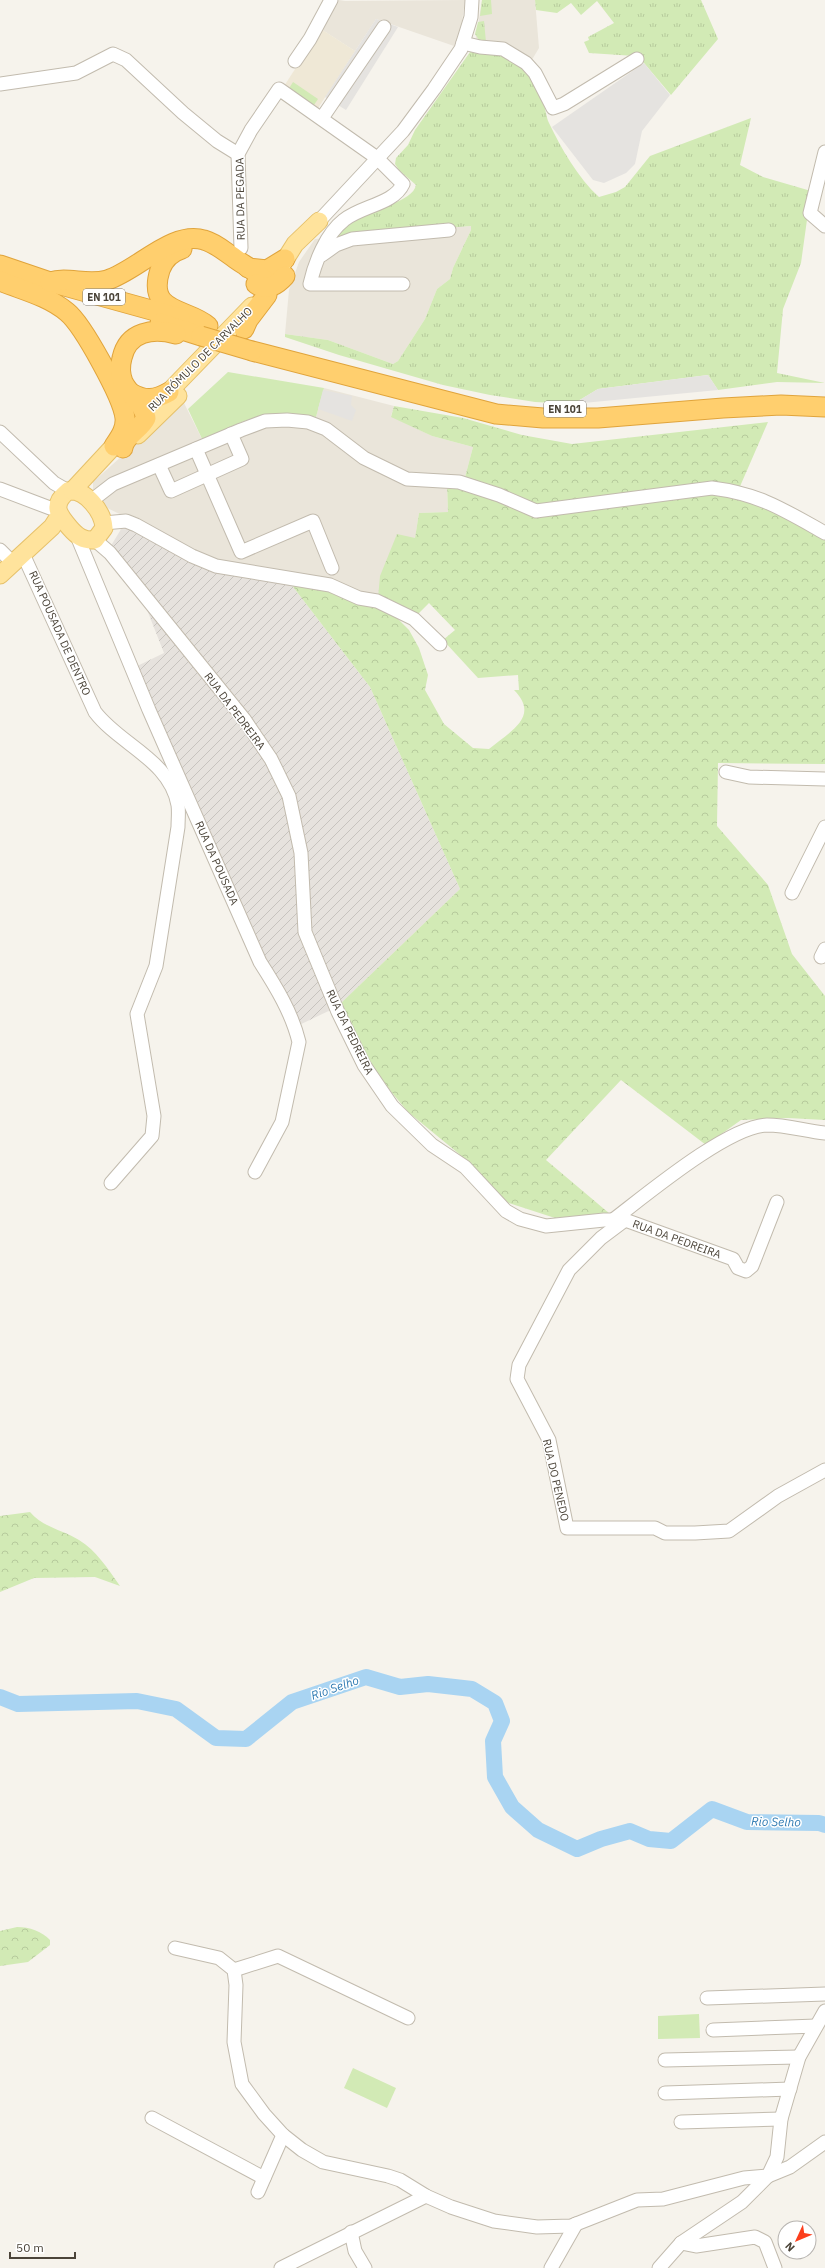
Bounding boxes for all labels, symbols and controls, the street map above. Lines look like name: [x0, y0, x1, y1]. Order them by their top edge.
street label: RUA DA PEGADA: [232, 157, 248, 241]
road number: EN 101: [83, 289, 125, 305]
street label: RUA RÓMULO DE CARVALHO: [145, 304, 255, 414]
road number: EN 101: [544, 401, 586, 417]
street label: RUA POUSADA DE DENTRO: [26, 568, 94, 698]
street label: RUA DA PEDREIRA: [201, 670, 269, 752]
street label: RUA DA POUSADA: [192, 819, 242, 907]
street label: RUA DA PEDREIRA: [323, 987, 377, 1077]
street label: RUA DA PEDREIRA: [631, 1216, 723, 1262]
street label: RUA DO PENEDO: [540, 1437, 572, 1523]
water label: Rio Selho: [309, 1672, 361, 1703]
water label: Rio Selho: [751, 1814, 801, 1829]
north arrow: [777, 2220, 817, 2260]
scale bar: [10, 2234, 75, 2260]
text: N: [782, 2239, 798, 2255]
text: 50 m: [16, 2240, 44, 2255]

